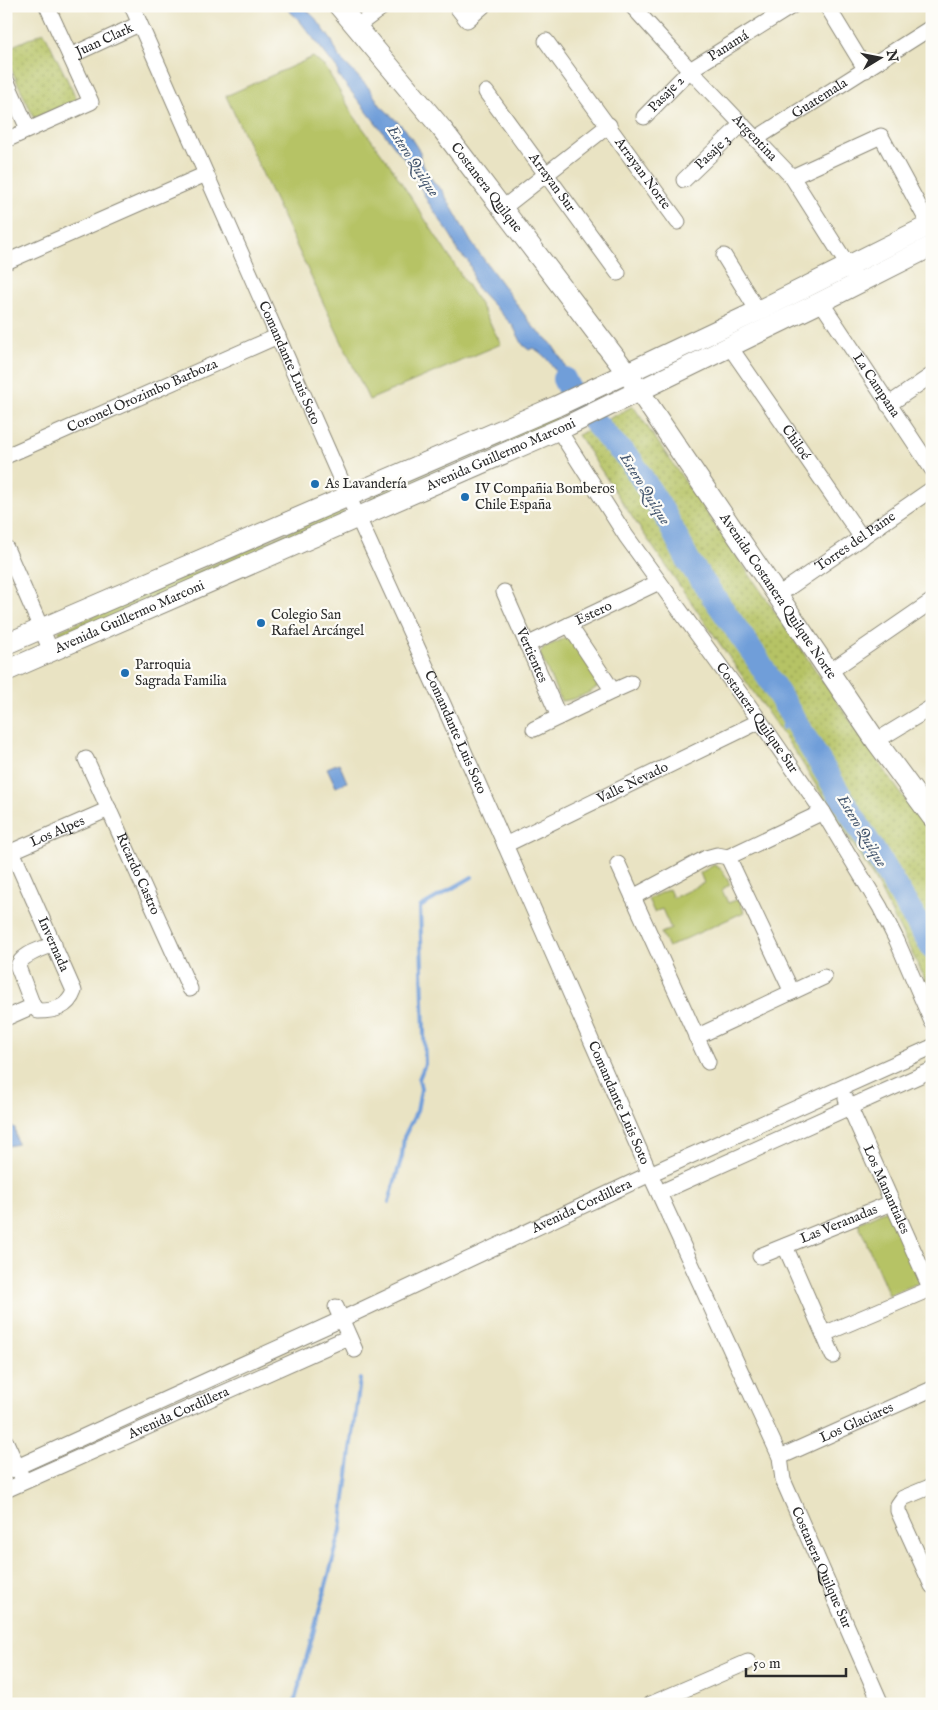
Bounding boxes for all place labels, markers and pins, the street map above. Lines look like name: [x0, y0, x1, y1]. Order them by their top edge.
place label: As Lavandería: [324, 475, 408, 493]
marker: As Lavandería: [309, 478, 321, 490]
place label: IV Compañia Bomberos Chile España: [475, 480, 615, 514]
marker: IV Compañia Bomberos Chile España: [459, 491, 471, 503]
place label: Colegio San Rafael Arcángel: [271, 606, 364, 640]
marker: Colegio San Rafael Arcángel: [255, 617, 267, 629]
place label: Parroquia Sagrada Familia: [135, 656, 227, 690]
marker: Parroquia Sagrada Familia: [119, 667, 131, 679]

